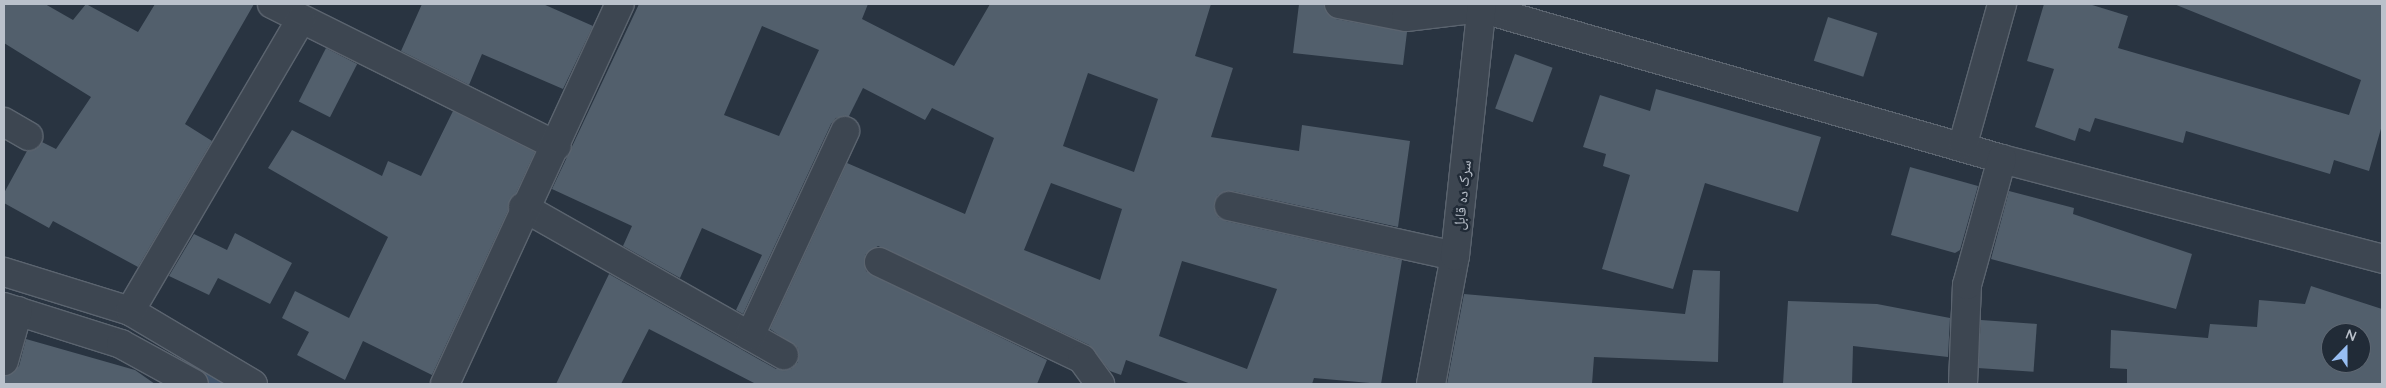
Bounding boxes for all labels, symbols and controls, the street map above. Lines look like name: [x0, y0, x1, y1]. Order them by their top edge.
street label: سرک ده قابل: [1449, 159, 1475, 231]
north arrow: [2321, 323, 2371, 373]
text: N: [2343, 325, 2359, 345]

